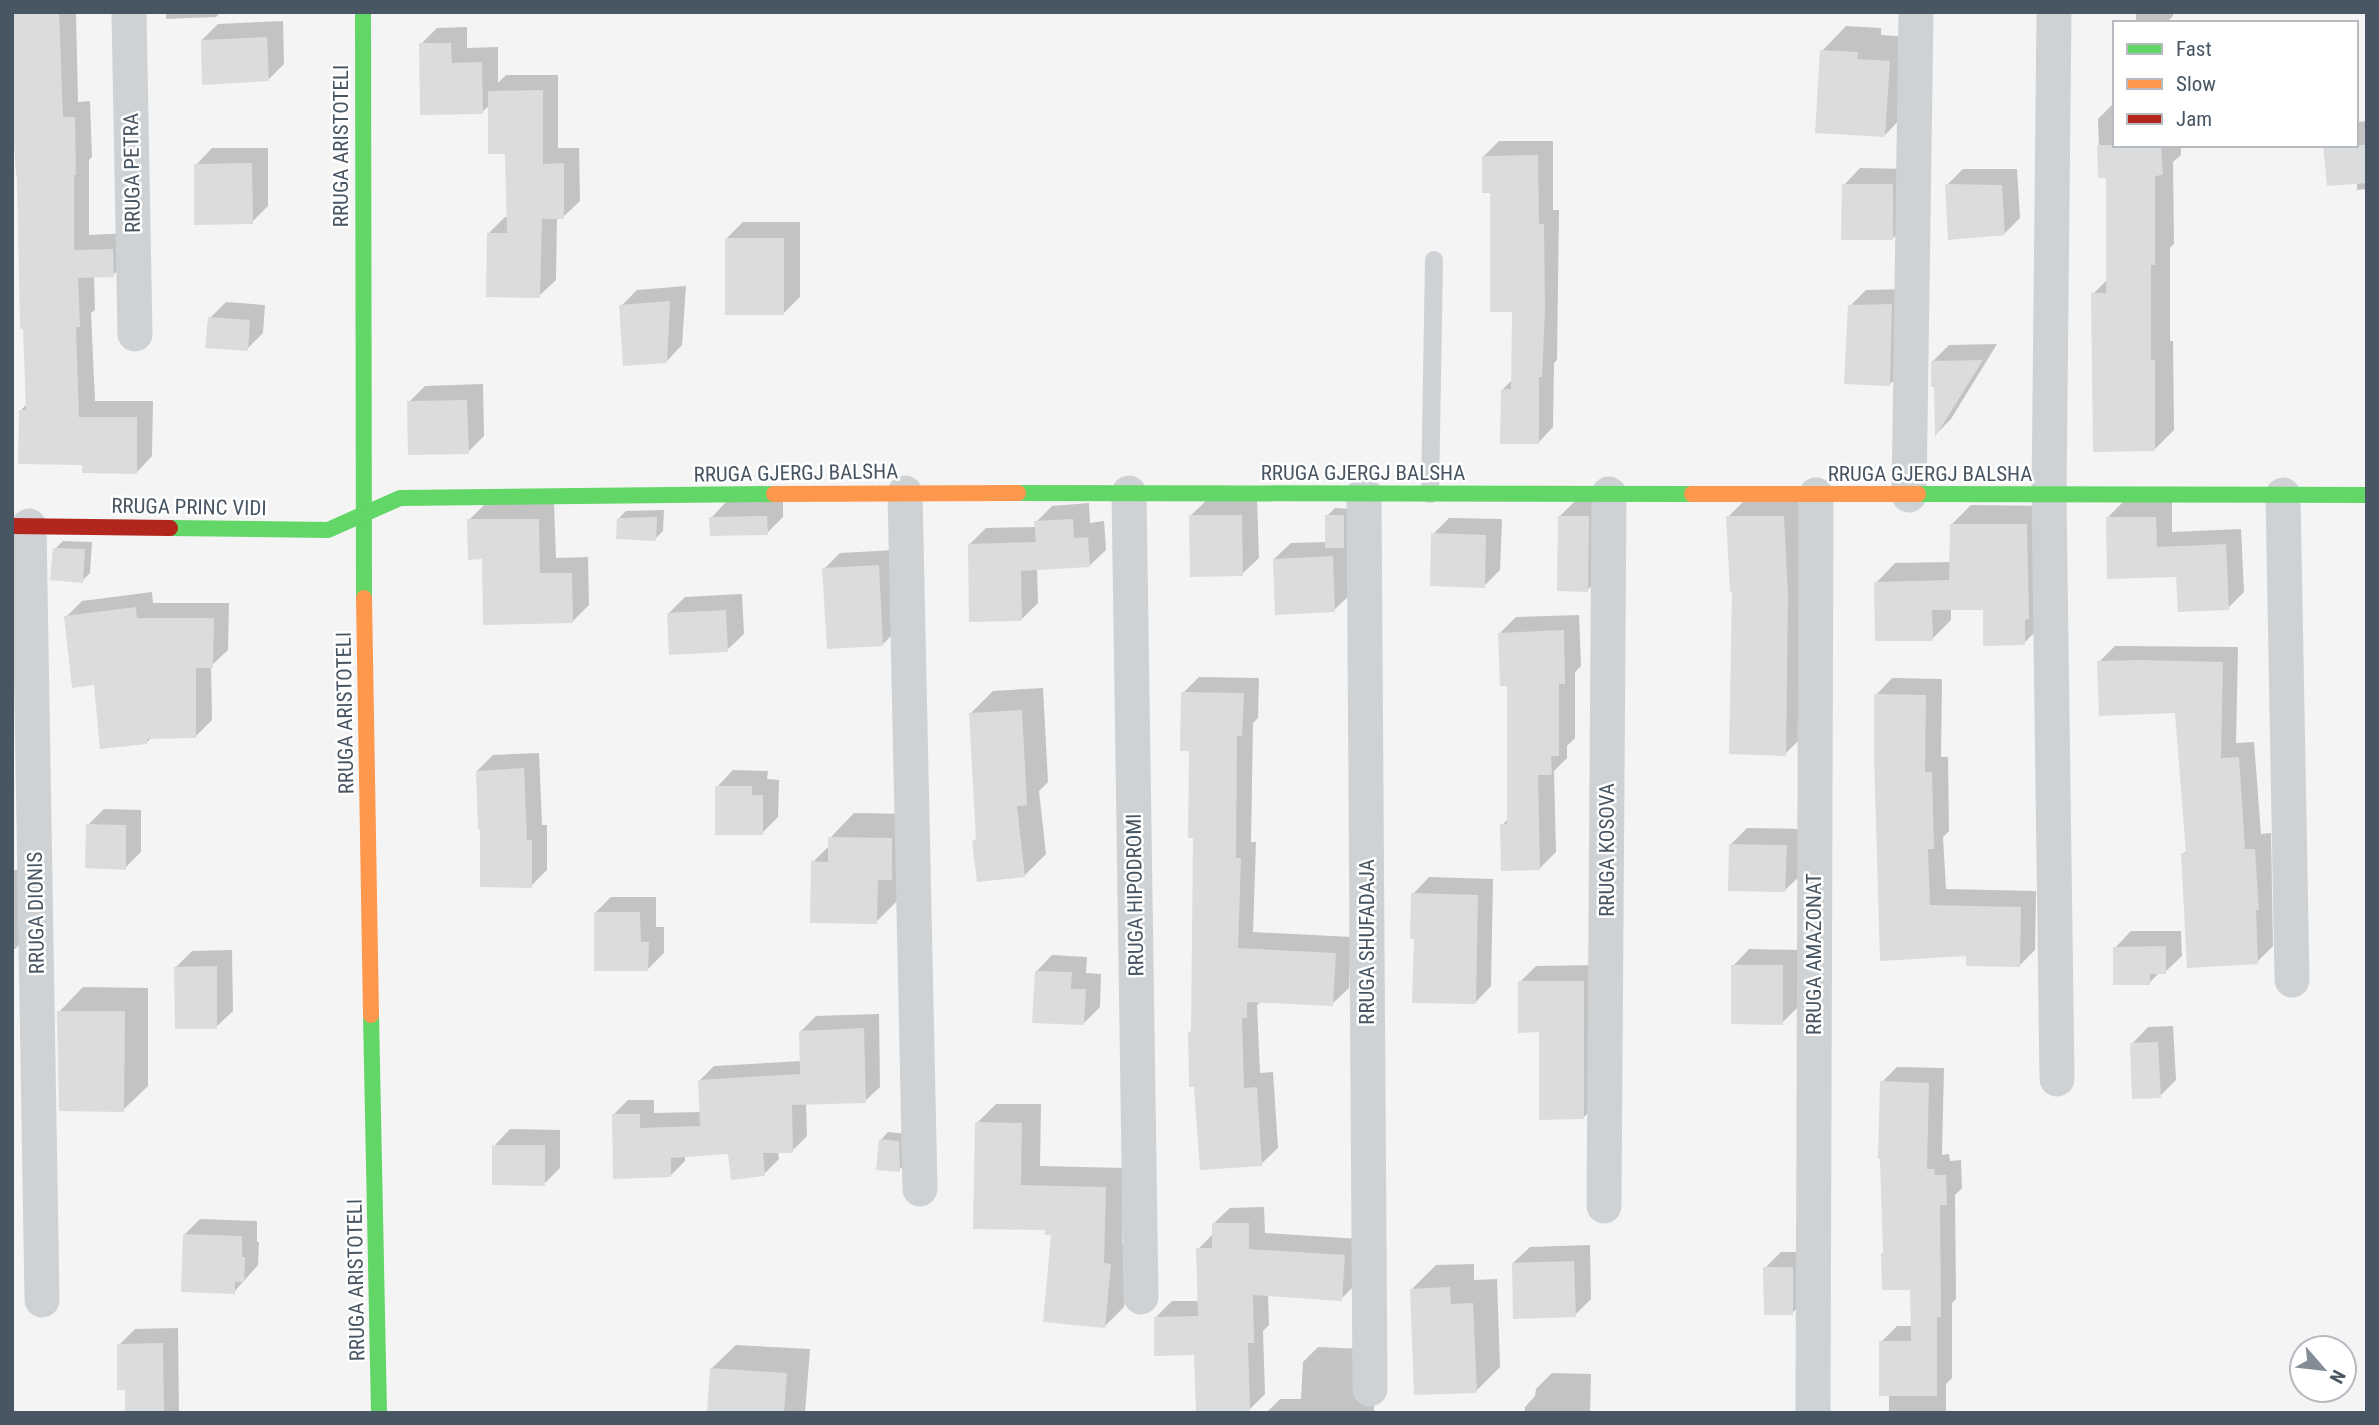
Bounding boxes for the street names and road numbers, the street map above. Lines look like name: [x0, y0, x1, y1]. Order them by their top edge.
street label: RRUGA ARISTOTELI: [329, 65, 353, 227]
street label: RRUGA PETRA: [119, 113, 145, 233]
street label: RRUGA GJERGJ BALSHA: [693, 459, 899, 487]
street label: RRUGA GJERGJ BALSHA: [1261, 461, 1465, 485]
street label: RRUGA GJERGJ BALSHA: [1828, 462, 2032, 486]
street label: RRUGA PRINC VIDI: [111, 494, 267, 520]
street label: RRUGA ARISTOTELI: [332, 632, 358, 794]
street label: RRUGA KOSOVA: [1595, 783, 1619, 917]
street label: RRUGA HIPODROMI: [1122, 813, 1148, 977]
street label: RRUGA DIONIS: [23, 851, 49, 974]
street label: RRUGA SHUFADAJA: [1355, 859, 1379, 1025]
street label: RRUGA AMAZONAT: [1802, 873, 1826, 1035]
street label: RRUGA ARISTOTELI: [343, 1199, 369, 1361]

